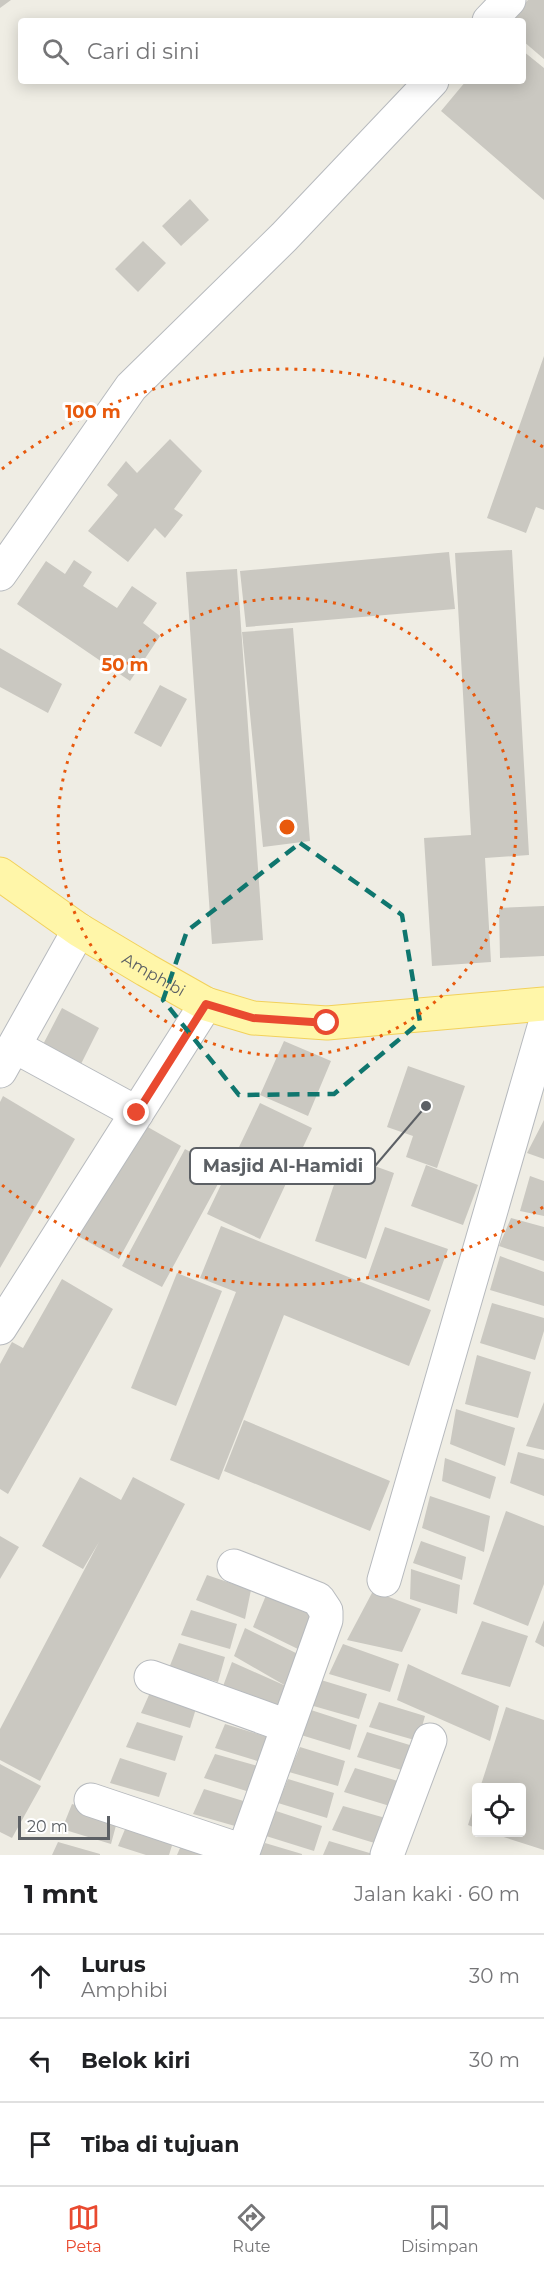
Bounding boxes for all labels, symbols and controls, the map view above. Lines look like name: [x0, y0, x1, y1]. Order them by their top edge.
search box: [18, 18, 526, 84]
icon: search: [39, 35, 72, 68]
text: Cari di sini: [87, 38, 200, 65]
text: 100 m: [65, 401, 121, 423]
text: 50 m: [102, 654, 148, 676]
centre of rings: [277, 817, 297, 837]
street label: Amphibi: [119, 949, 189, 1000]
route start: [313, 1009, 339, 1035]
route end: [123, 1099, 149, 1125]
callout: Masjid Al-Hamidi: [190, 1148, 375, 1184]
text: Masjid Al-Hamidi: [203, 1155, 363, 1177]
map controls: [472, 1783, 526, 1837]
button: locate: [472, 1783, 526, 1837]
scale bar: [18, 1813, 110, 1840]
text: 20 m: [27, 1817, 68, 1836]
text: 1 mnt: [24, 1878, 98, 1910]
text: Jalan kaki · 60 m: [354, 1882, 520, 1906]
text: Lurus: [81, 1951, 146, 1978]
icon: ahead: [24, 1960, 57, 1993]
text: 30 m: [469, 1964, 520, 1988]
text: Amphibi: [81, 1978, 168, 2002]
icon: left: [24, 2044, 57, 2077]
text: Belok kiri: [81, 2047, 190, 2074]
text: 30 m: [469, 2048, 520, 2072]
icon: arrive: [24, 2128, 57, 2161]
text: Tiba di tujuan: [81, 2131, 239, 2158]
tab: Peta: [65, 2201, 102, 2256]
tab: Rute: [232, 2201, 271, 2256]
tab: Disimpan: [401, 2201, 479, 2256]

